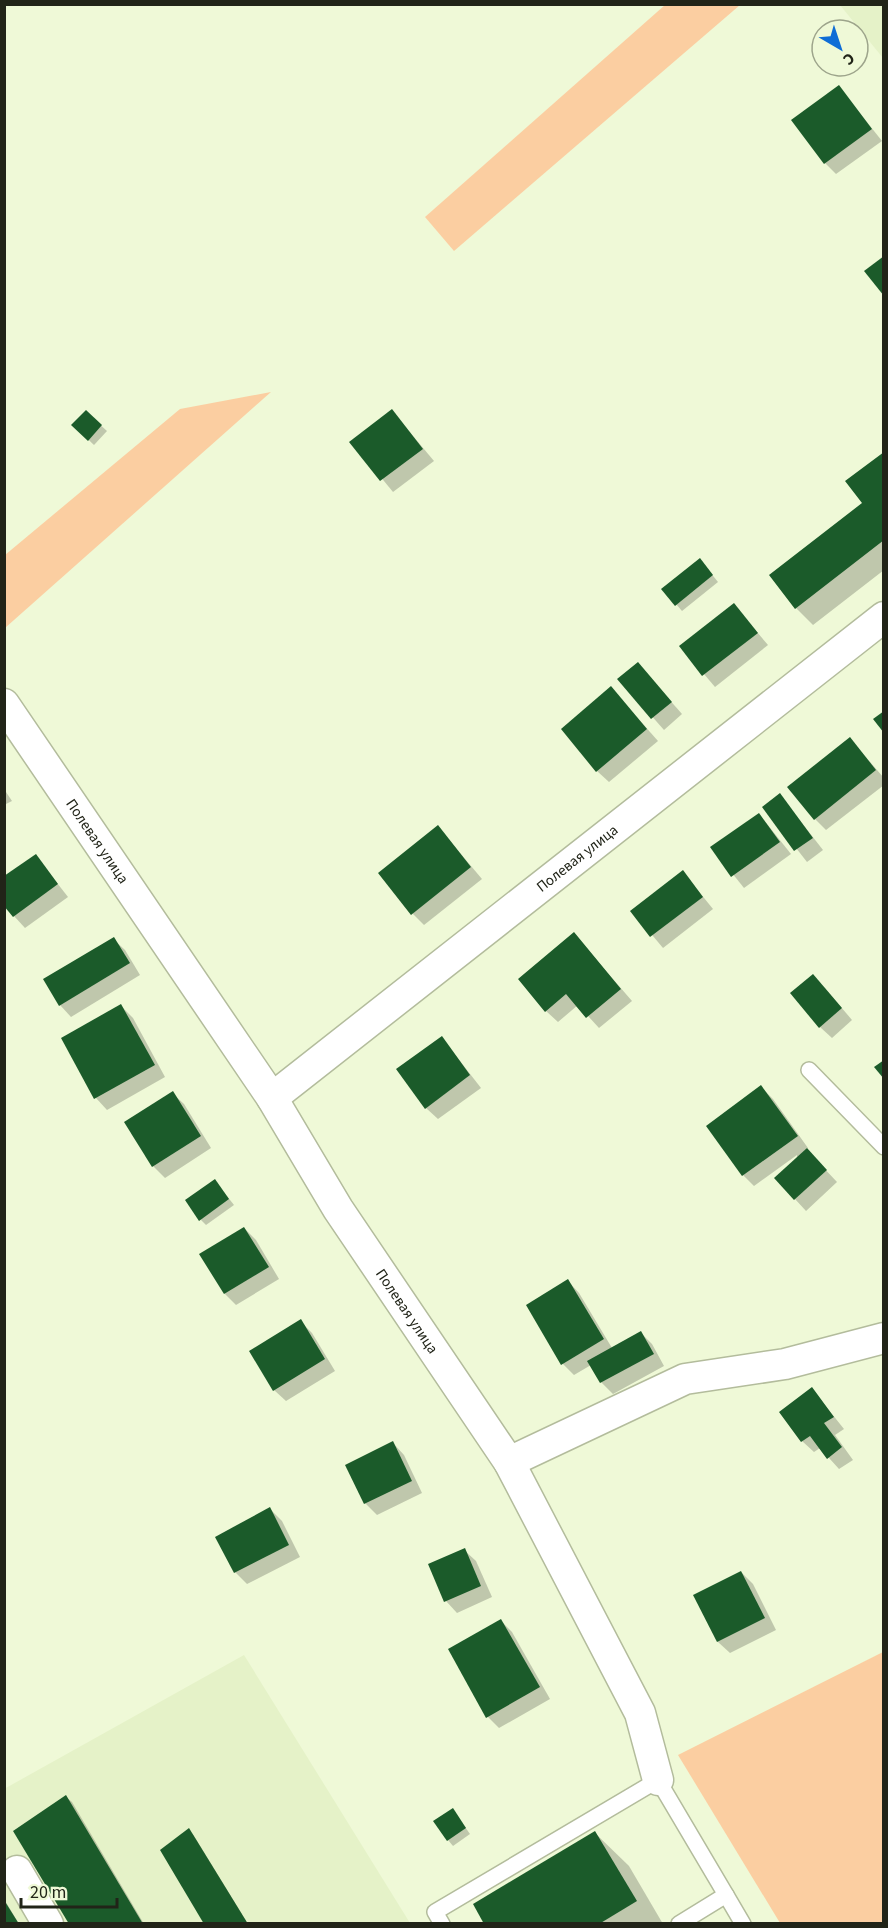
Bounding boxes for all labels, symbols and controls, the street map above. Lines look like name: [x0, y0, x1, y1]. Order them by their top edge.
north arrow: [810, 18, 870, 78]
text: С: [838, 47, 859, 70]
street label: Полевая улица: [61, 795, 134, 888]
street label: Полевая улица: [532, 820, 622, 897]
street label: Полевая улица: [371, 1264, 443, 1358]
scale bar: [21, 1871, 117, 1909]
text: 20 m: [30, 1880, 66, 1905]

